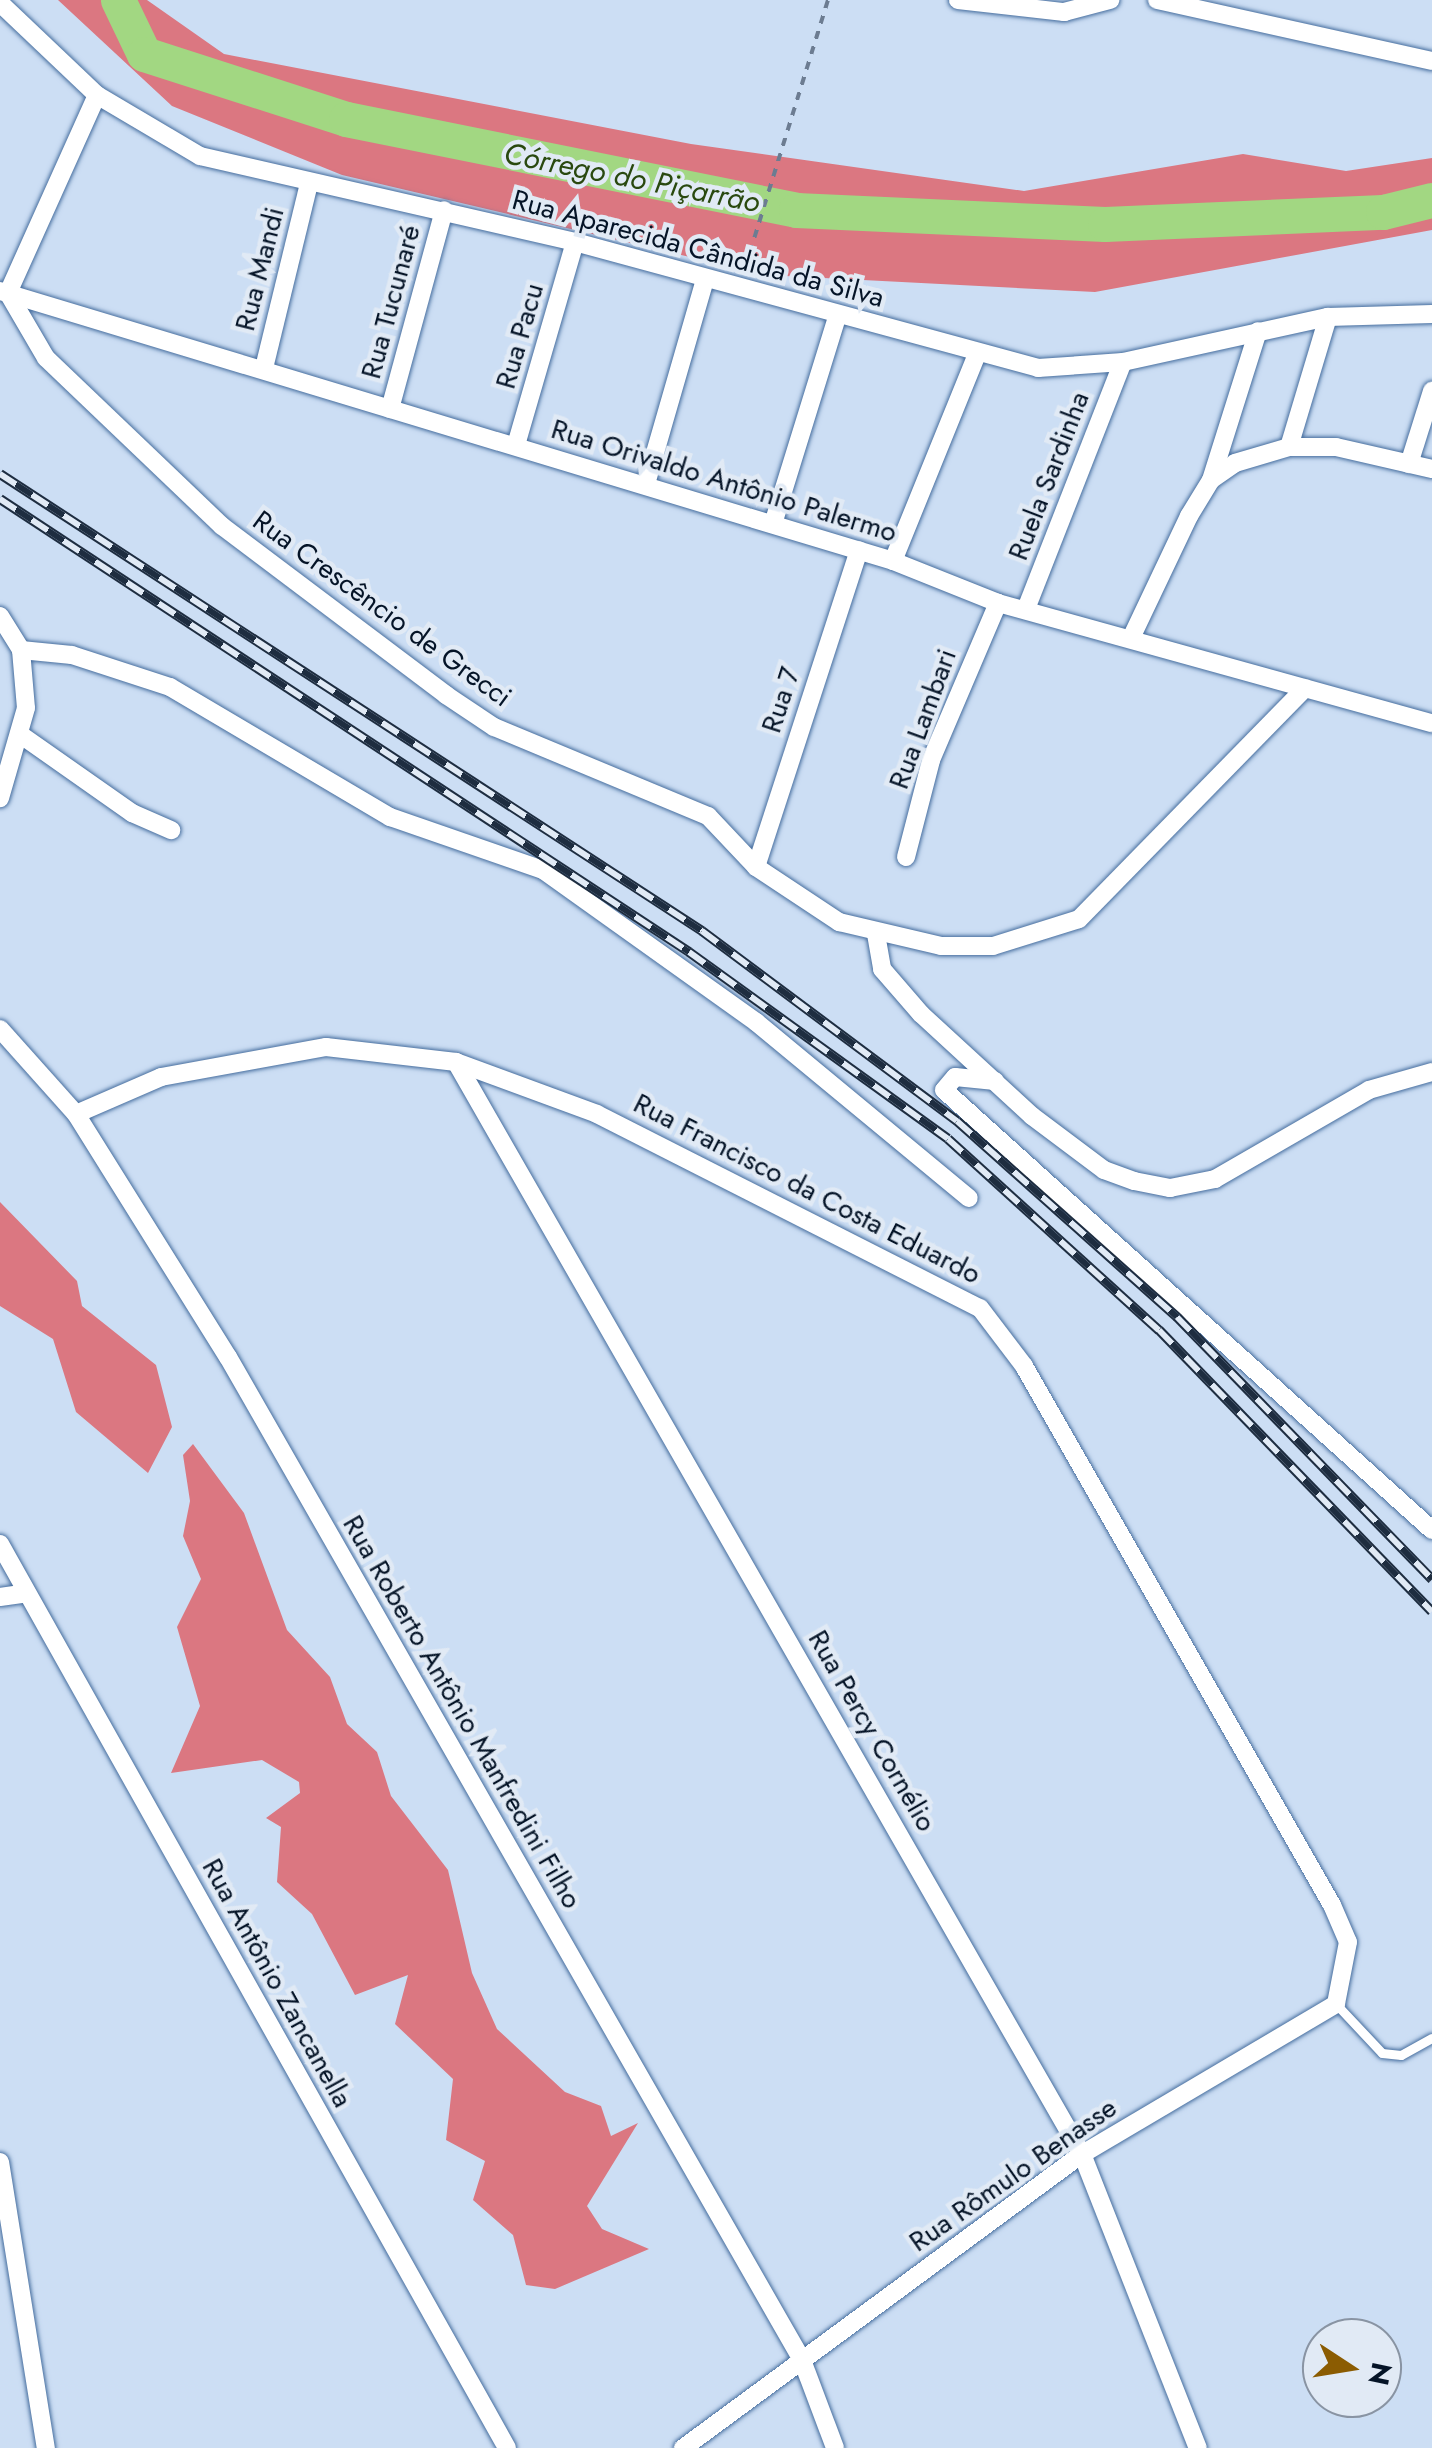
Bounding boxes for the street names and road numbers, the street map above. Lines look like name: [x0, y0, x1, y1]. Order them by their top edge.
street label: Rua Aparecida Cândida da Silva: [508, 183, 888, 315]
street label: Rua Mandi: [228, 204, 292, 334]
street label: Rua Tucunaré: [354, 222, 428, 382]
street label: Rua Pacu: [489, 279, 551, 393]
street label: Ruela Sardinha: [1001, 387, 1097, 565]
street label: Rua Orivaldo Antônio Palermo: [547, 412, 901, 550]
street label: Rua Crescêncio de Grecci: [246, 504, 518, 714]
street label: Rua Lambari: [882, 644, 964, 794]
street label: Rua 7: [755, 663, 807, 737]
street label: Rua Francisco da Costa Eduardo: [628, 1087, 986, 1291]
street label: Rua Roberto Antônio Manfredini Filho: [335, 1510, 589, 1914]
street label: Rua Percy Cornélio: [801, 1624, 943, 1838]
street label: Rua Antônio Zancanella: [195, 1853, 359, 2113]
street label: Rua Rômulo Benasse: [903, 2091, 1123, 2259]

